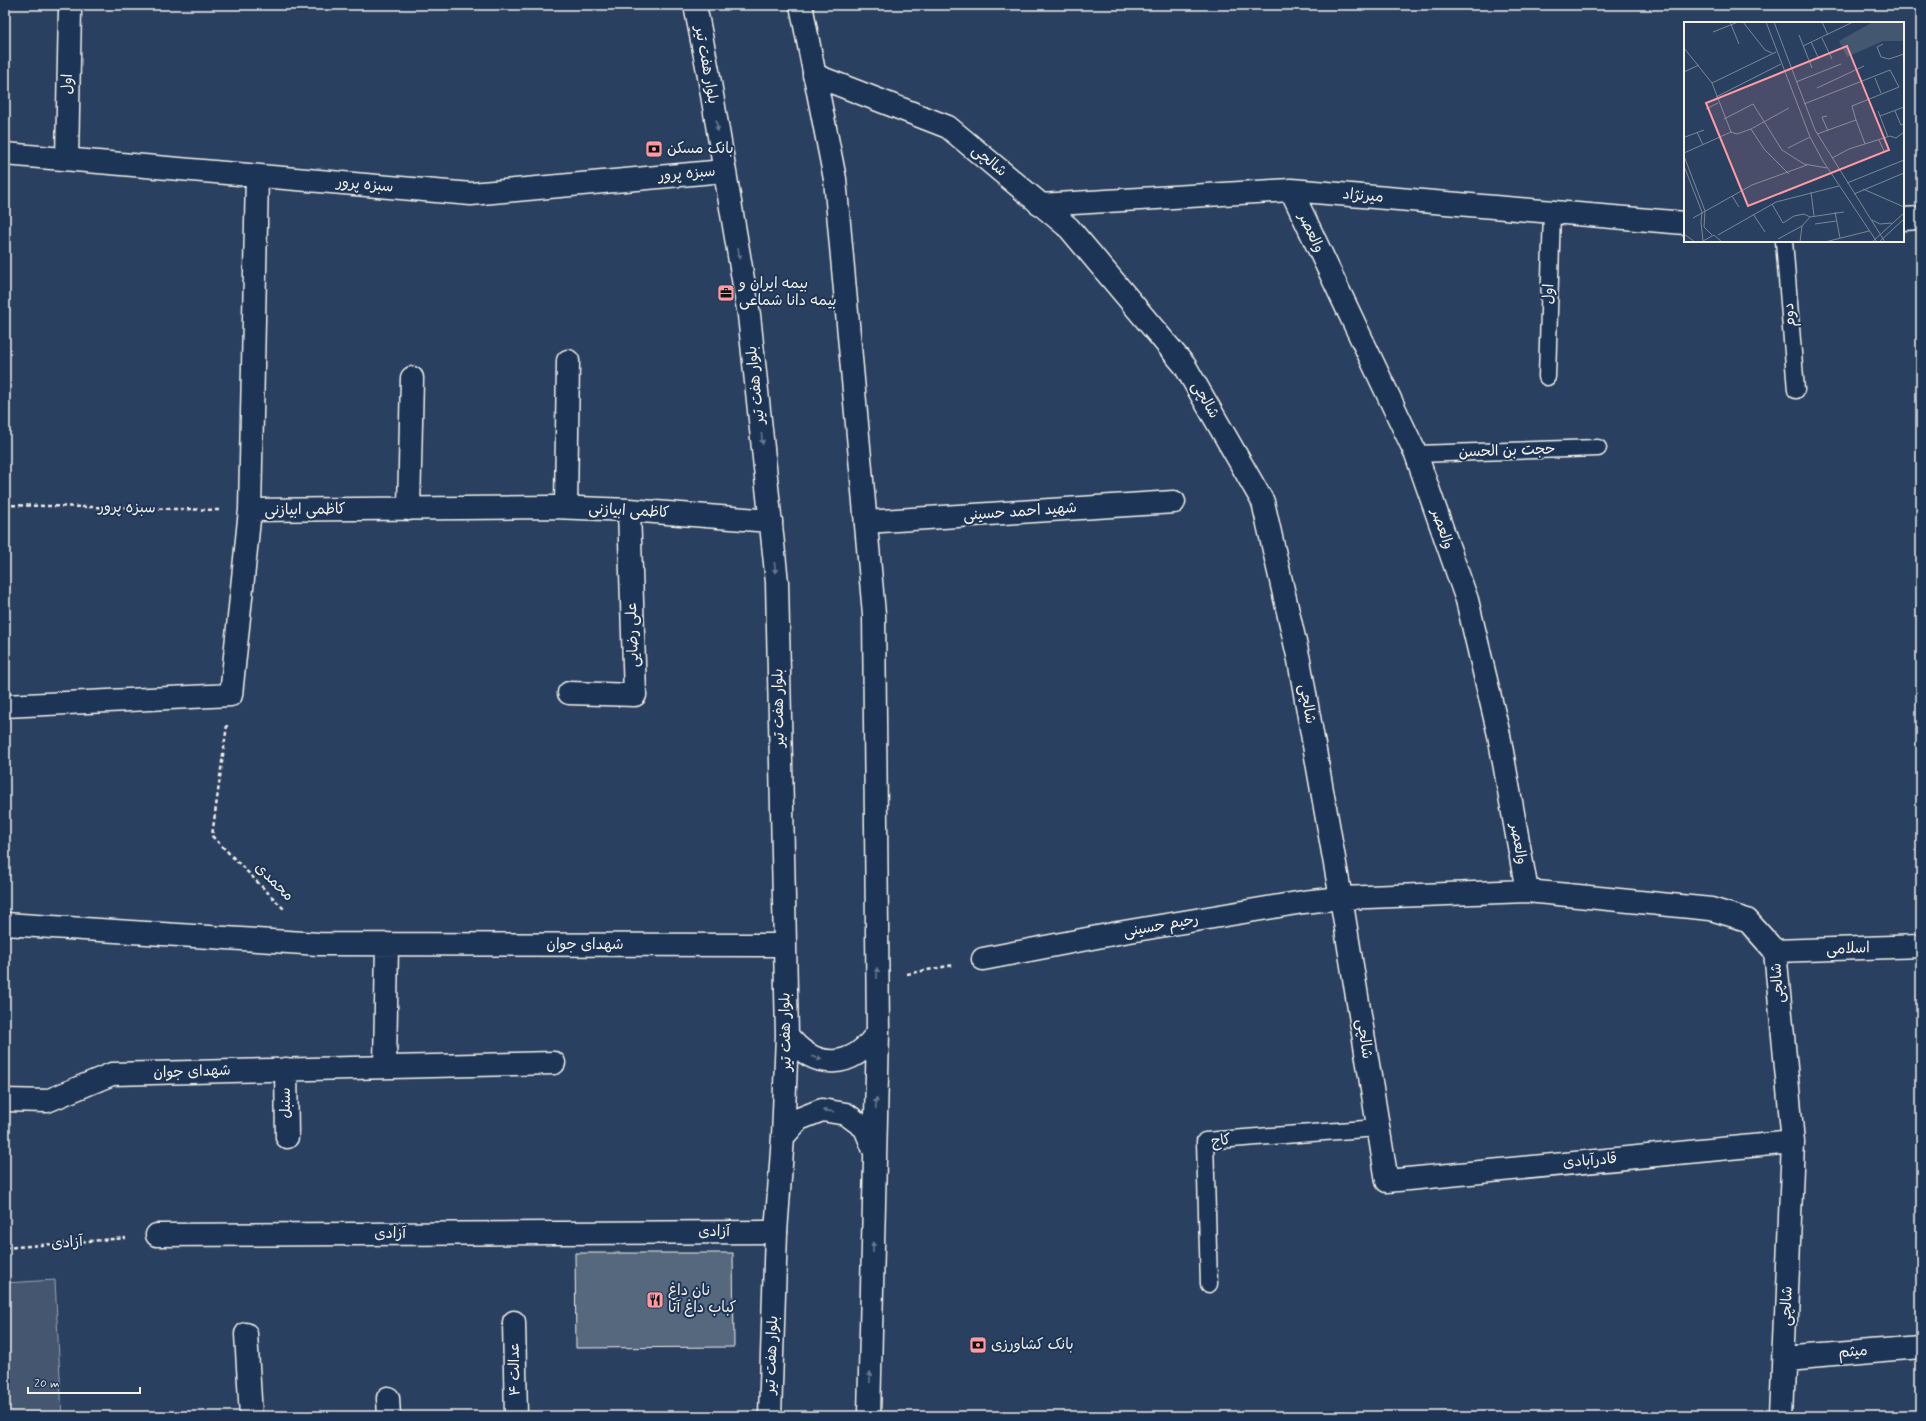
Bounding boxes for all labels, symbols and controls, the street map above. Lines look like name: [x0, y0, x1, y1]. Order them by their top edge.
street label: بلوار هفت تیر: [689, 22, 723, 106]
inset map: [1684, 22, 1904, 242]
street label: اول: [58, 73, 78, 95]
one-way arrow: [714, 120, 720, 132]
bank icon: بانک مسکن: [644, 139, 664, 159]
place label: بانک مسکن: [667, 139, 734, 159]
street label: شالچی: [967, 140, 1011, 182]
street label: سبزه پرور: [657, 162, 716, 187]
street label: سبزه پرور: [335, 172, 394, 197]
street label: میرنژاد: [1342, 184, 1384, 208]
street label: والعصر: [1292, 208, 1329, 256]
one-way arrow: [736, 248, 742, 260]
place label: بیمه ایران و بیمه دانا شماعی: [738, 274, 837, 311]
office icon: بیمه ایران و بیمه دانا شماعی: [716, 283, 736, 303]
street label: اول: [1539, 283, 1559, 305]
street label: دوم: [1779, 302, 1802, 328]
street label: بلوار هفت تیر: [742, 345, 770, 427]
street label: شالچی: [1186, 378, 1224, 422]
one-way arrow: [759, 433, 765, 445]
street label: حجت بن الحسن: [1458, 439, 1556, 463]
street label: سبزه پرور: [97, 497, 156, 518]
street label: شهید احمد حسینی: [962, 498, 1078, 526]
street label: کاظمی ابیازنی: [264, 499, 346, 521]
street label: کاظمی ابیازنی: [588, 499, 670, 523]
street label: والعصر: [1425, 504, 1458, 552]
one-way arrow: [772, 562, 779, 574]
street label: علی رضایی: [622, 602, 644, 668]
street label: بلوار هفت تیر: [768, 668, 790, 750]
street label: شالچی: [1294, 682, 1320, 726]
street label: والعصر: [1504, 820, 1531, 866]
street label: محمدی: [250, 858, 298, 906]
street label: رحیم حسینی: [1122, 910, 1200, 942]
street label: شهدای جوان: [546, 935, 624, 955]
street label: اسلامی: [1826, 938, 1870, 960]
street label: شالچی: [1766, 962, 1790, 1004]
one-way arrow: [874, 966, 880, 979]
street label: بلوار هفت تیر: [775, 992, 797, 1074]
street label: شالچی: [1351, 1018, 1377, 1060]
one-way arrow: [811, 1055, 823, 1061]
street label: شهدای جوان: [153, 1061, 231, 1083]
street label: سنبل: [276, 1087, 296, 1119]
one-way arrow: [873, 1096, 879, 1109]
one-way arrow: [822, 1108, 834, 1114]
street label: کاج: [1210, 1130, 1232, 1152]
street label: قادرآبادی: [1562, 1149, 1618, 1173]
street label: آزادی: [698, 1222, 731, 1242]
street label: آزادی: [374, 1224, 407, 1244]
street label: آزادی: [50, 1232, 85, 1254]
one-way arrow: [870, 1240, 876, 1253]
place label: نان داغ کباب داغ آتا: [668, 1281, 736, 1318]
street label: شالچی: [1776, 1286, 1798, 1326]
restaurant icon: نان داغ کباب داغ آتا: [645, 1290, 665, 1310]
street label: بلوار هفت تیر: [761, 1315, 783, 1397]
bank icon: بانک کشاورزی: [968, 1335, 988, 1355]
place label: بانک کشاورزی: [991, 1335, 1074, 1355]
street label: میثم: [1838, 1341, 1869, 1364]
street label: عدالت ۴: [505, 1342, 525, 1396]
scale bar: [28, 1369, 140, 1395]
one-way arrow: [867, 1370, 873, 1383]
text: 20 m: [34, 1376, 60, 1392]

